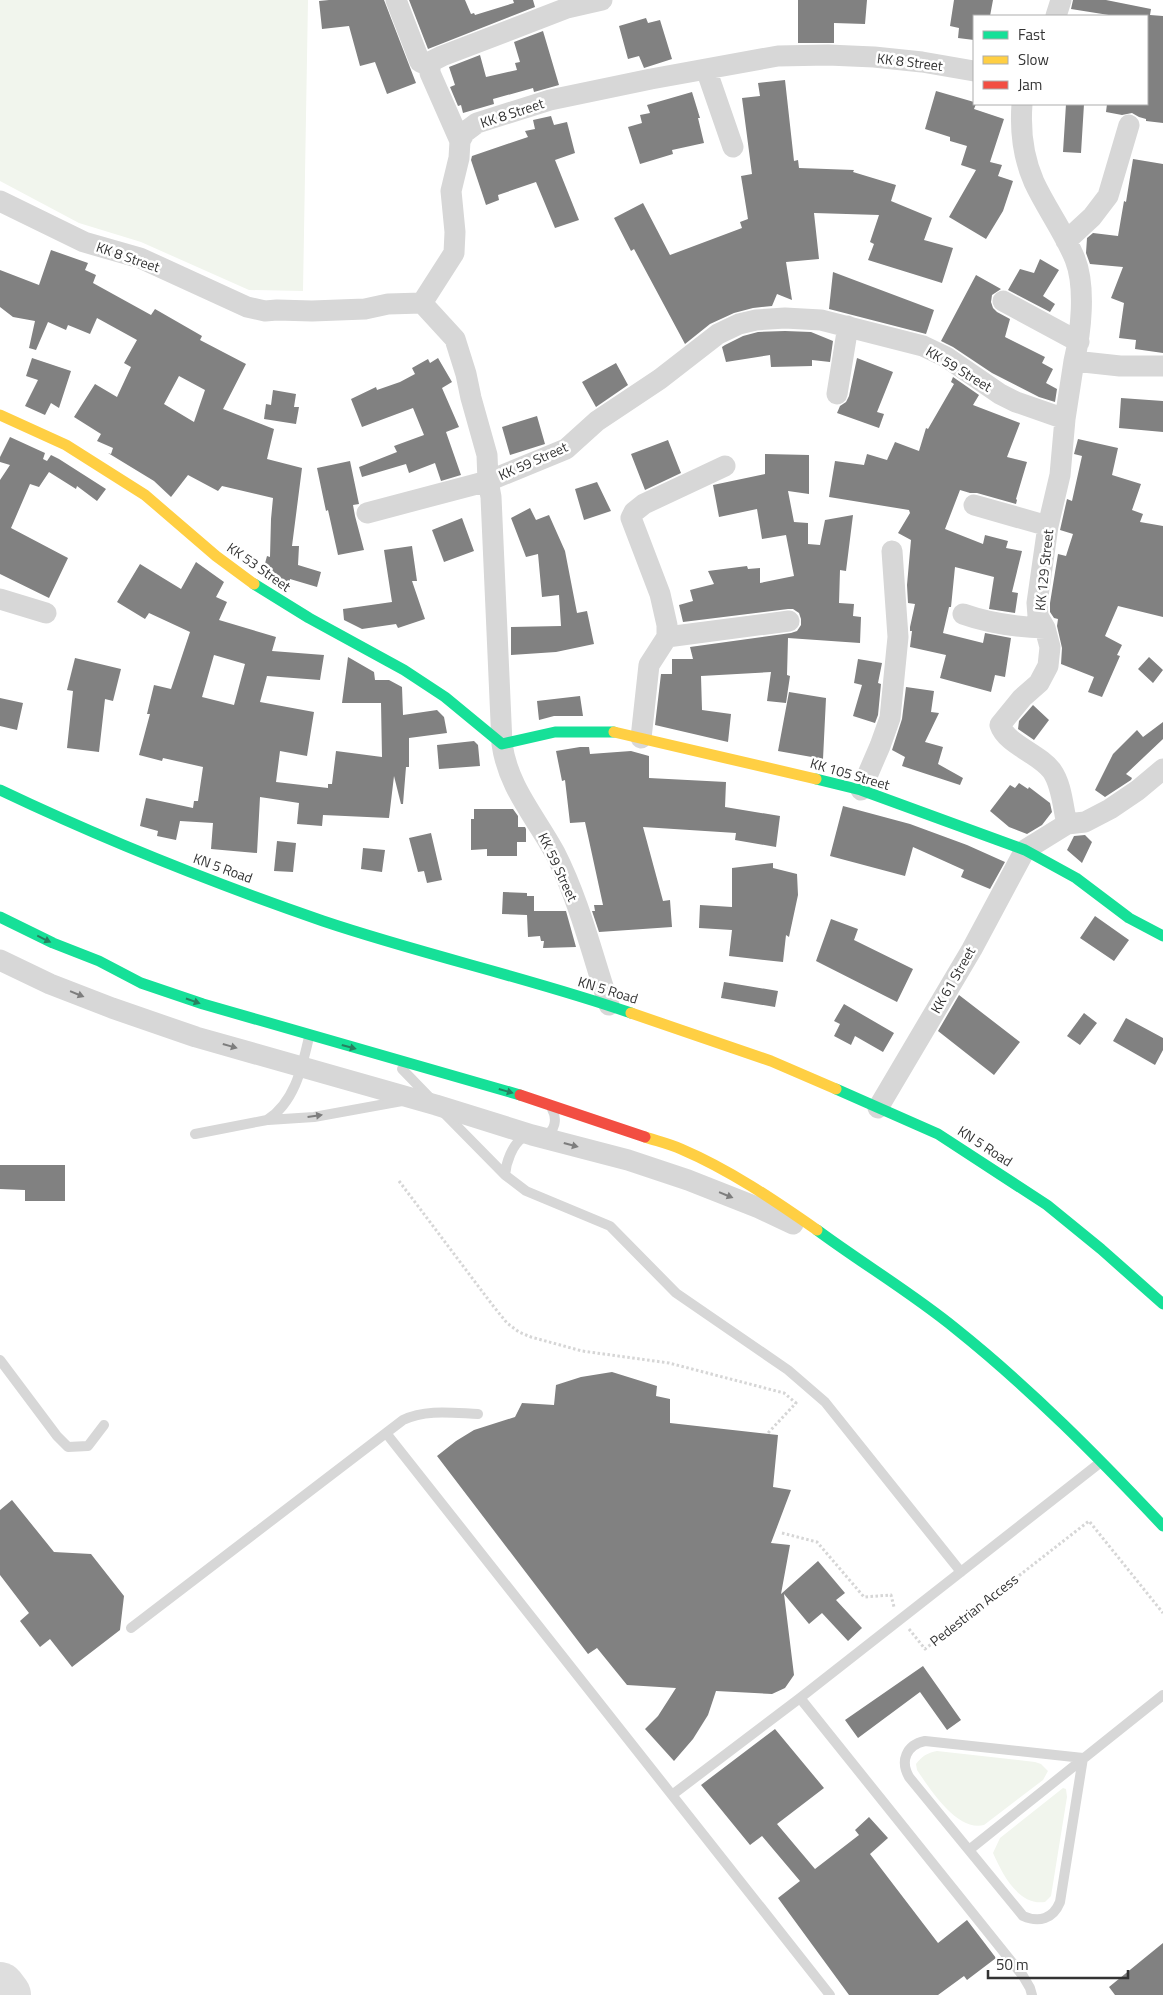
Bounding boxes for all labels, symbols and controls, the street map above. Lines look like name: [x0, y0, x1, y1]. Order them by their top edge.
legend: [973, 15, 1148, 105]
text: Fast: [1018, 23, 1046, 46]
street label: KK 8 Street: [876, 47, 944, 76]
text: Slow: [1018, 48, 1049, 71]
text: Jam: [1018, 73, 1042, 96]
street label: KK 8 Street: [477, 92, 547, 133]
street label: KK 8 Street: [94, 236, 163, 277]
street label: KK 59 Street: [922, 341, 996, 397]
street label: KK 59 Street: [495, 436, 571, 485]
street label: KK 129 Street: [1029, 528, 1058, 612]
street label: KK 53 Street: [223, 537, 296, 596]
street label: KK 105 Street: [808, 752, 892, 795]
street label: KK 59 Street: [533, 829, 584, 905]
street label: KN 5 Road: [191, 847, 256, 888]
one-way arrow: [37, 935, 51, 943]
street label: KK 61 Street: [925, 942, 980, 1017]
street label: KN 5 Road: [576, 970, 641, 1009]
one-way arrow: [69, 991, 84, 998]
one-way arrow: [186, 998, 201, 1005]
one-way arrow: [223, 1043, 238, 1051]
one-way arrow: [342, 1043, 357, 1051]
one-way arrow: [498, 1088, 513, 1096]
one-way arrow: [308, 1112, 324, 1120]
street label: KN 5 Road: [954, 1120, 1017, 1171]
one-way arrow: [564, 1142, 579, 1150]
one-way arrow: [719, 1191, 734, 1199]
street label: Pedestrian Access: [925, 1568, 1022, 1651]
scale bar: [988, 1948, 1128, 1980]
text: 50 m: [996, 1953, 1029, 1976]

